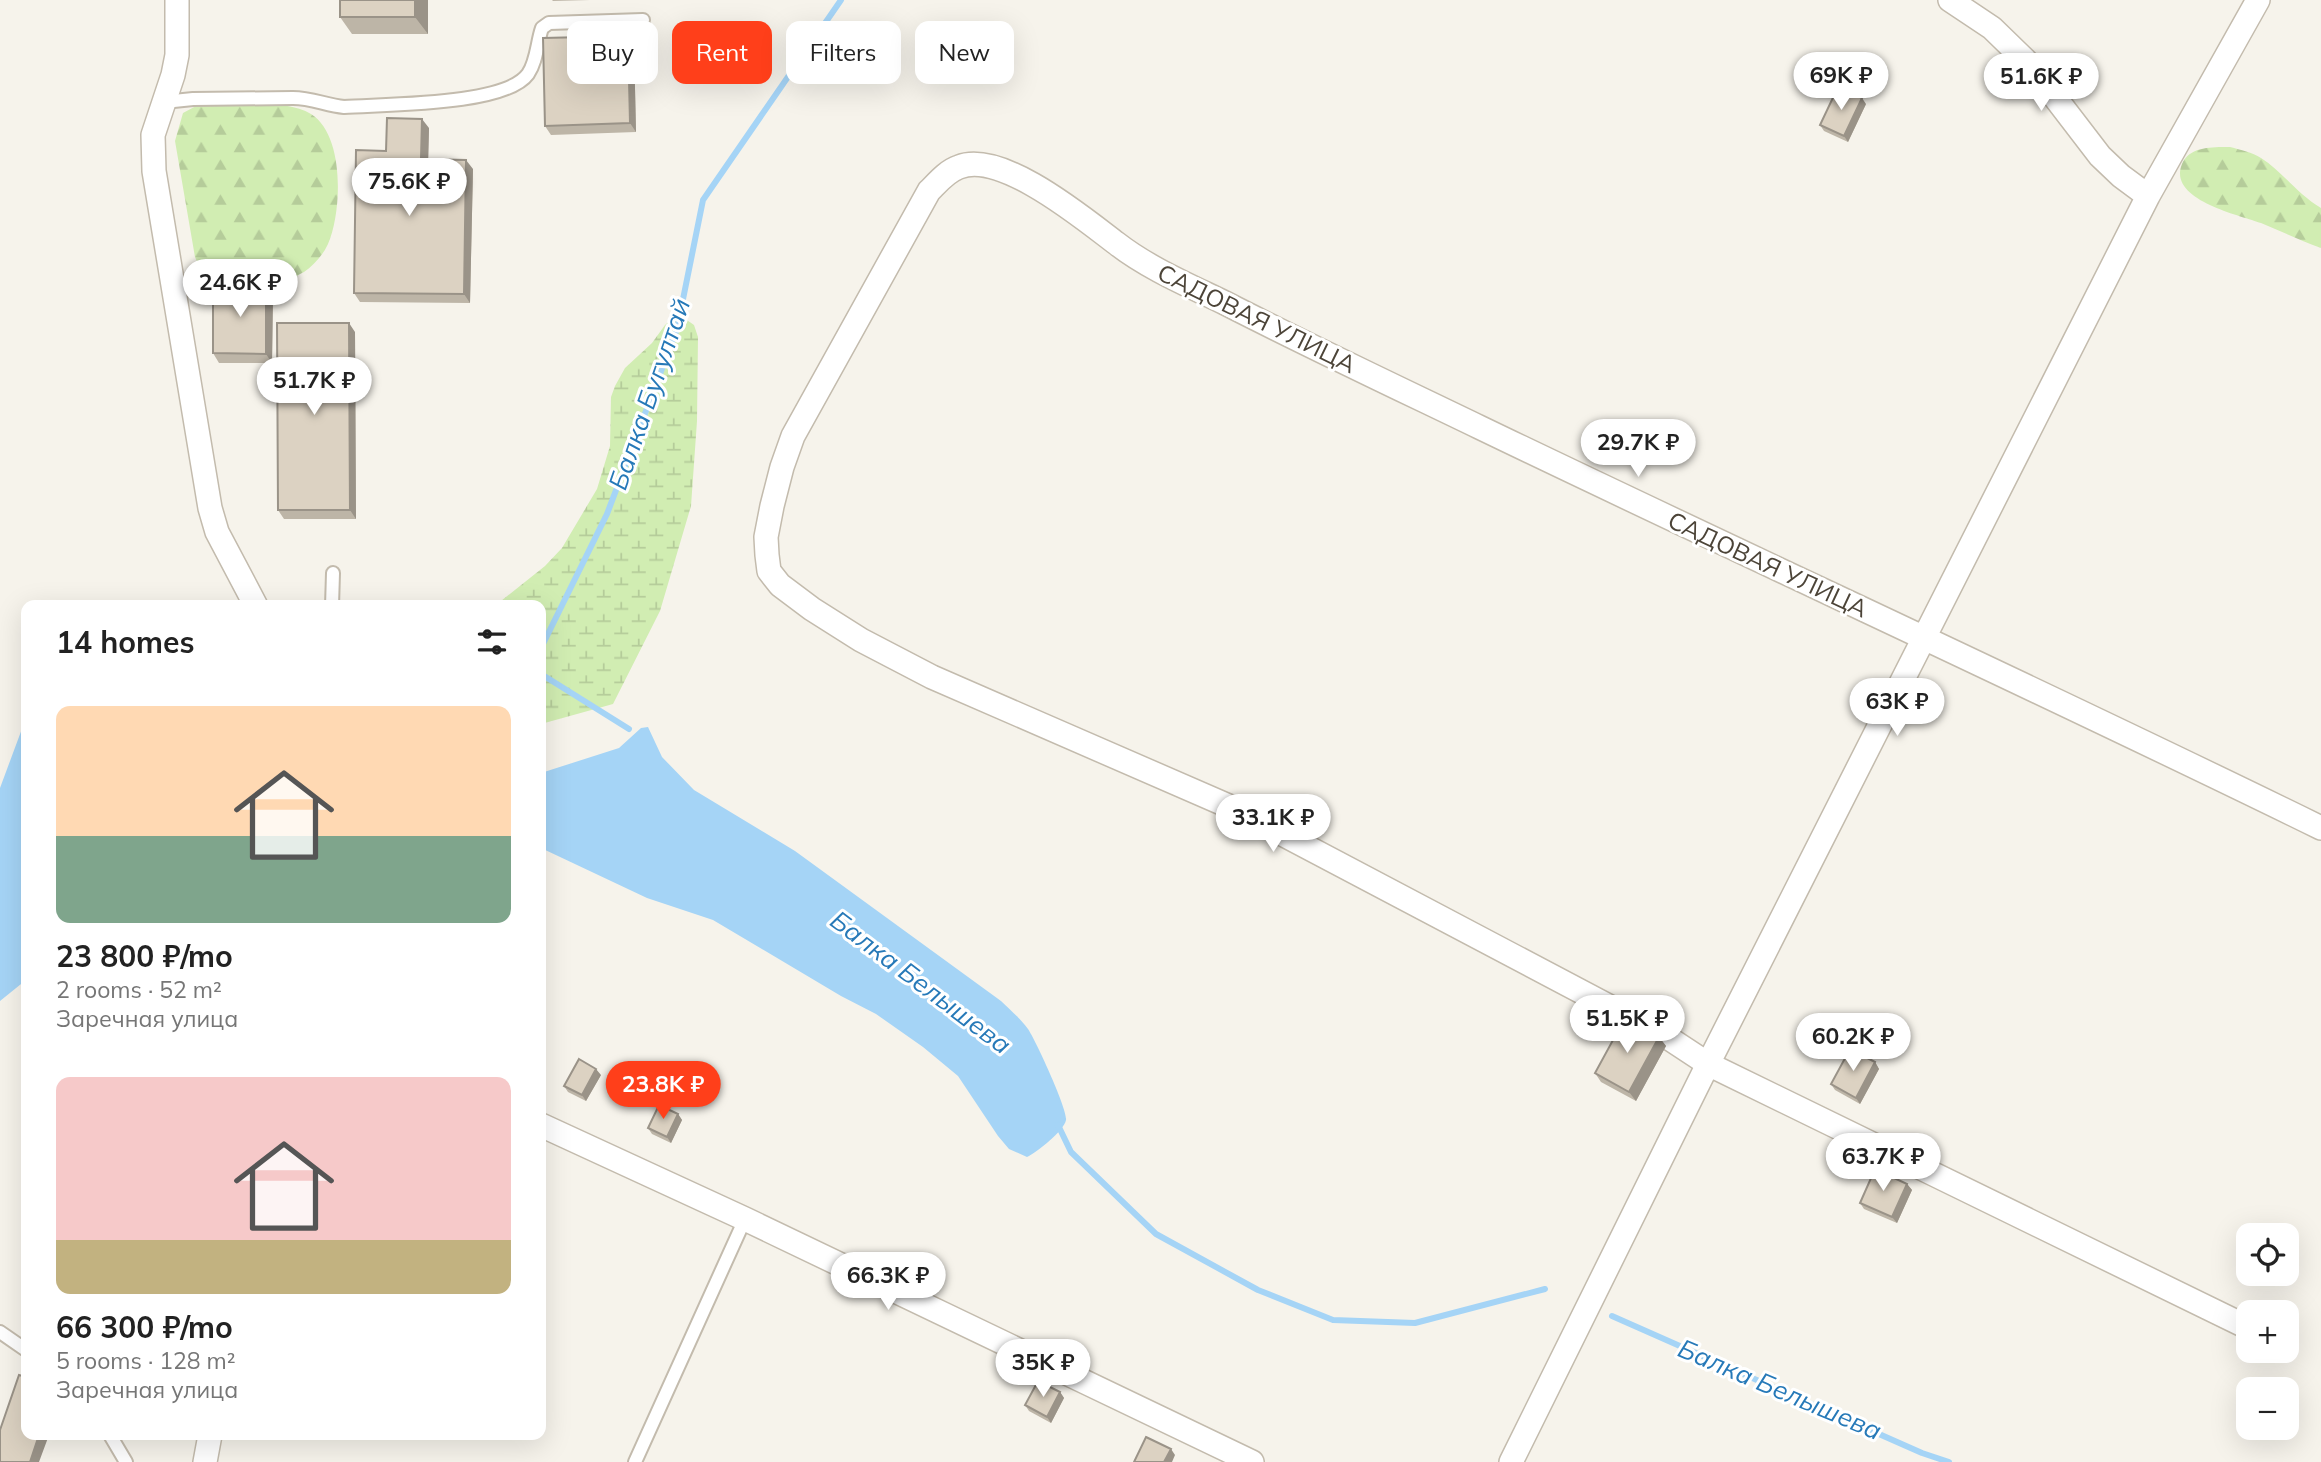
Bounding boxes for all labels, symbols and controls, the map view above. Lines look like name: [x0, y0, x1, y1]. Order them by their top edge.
chip: Buy: [567, 21, 658, 84]
chip: Rent: [672, 21, 772, 84]
chip: Filters: [786, 21, 901, 84]
chip: New: [915, 21, 1014, 84]
pin: 69K ₽: [1792, 52, 1890, 112]
pin: 51.6K ₽: [1976, 54, 2106, 113]
text: 69K ₽: [1809, 60, 1873, 89]
text: 51.6K ₽: [2000, 61, 2082, 90]
pin: 75.6K ₽: [344, 158, 474, 218]
text: 75.6K ₽: [368, 166, 450, 195]
street label: САДОВАЯ УЛИЦА: [1153, 257, 1361, 379]
pin: 24.6K ₽: [175, 260, 305, 319]
text: 24.6K ₽: [199, 267, 281, 296]
water label: Балка Бугултай: [601, 294, 697, 494]
pin: 51.7K ₽: [249, 358, 379, 417]
text: 51.7K ₽: [273, 365, 355, 394]
pin: 29.7K ₽: [1573, 420, 1703, 479]
text: 29.7K ₽: [1597, 427, 1679, 456]
street label: САДОВАЯ УЛИЦА: [1663, 505, 1873, 624]
text: 14 homes: [56, 623, 195, 661]
icon: filters: [473, 623, 511, 661]
pin: 63K ₽: [1848, 678, 1946, 738]
text: 63K ₽: [1865, 686, 1929, 715]
icon: home: [221, 752, 347, 878]
pin: 33.1K ₽: [1208, 794, 1338, 854]
text: 33.1K ₽: [1232, 802, 1314, 831]
water label: Балка Белышева: [824, 903, 1018, 1061]
text: 23 800 ₽/mo: [56, 937, 233, 975]
text: 2 rooms · 52 m²: [56, 975, 222, 1004]
pin: 51.5K ₽: [1562, 996, 1692, 1055]
text: 51.5K ₽: [1586, 1003, 1668, 1032]
text: Заречная улица: [56, 1004, 238, 1033]
pin: 60.2K ₽: [1788, 1014, 1918, 1073]
text: 60.2K ₽: [1812, 1021, 1894, 1050]
pin: 23.8K ₽: [598, 1062, 728, 1121]
text: 23.8K ₽: [622, 1069, 704, 1098]
icon: home: [221, 1123, 347, 1249]
pin: 63.7K ₽: [1818, 1134, 1948, 1193]
text: 63.7K ₽: [1842, 1141, 1924, 1170]
map controls: [2236, 1223, 2299, 1440]
button: locate: [2236, 1223, 2299, 1286]
pin: 66.3K ₽: [823, 1252, 953, 1312]
text: 66.3K ₽: [847, 1260, 929, 1289]
button: +: [2236, 1300, 2299, 1363]
text: 66 300 ₽/mo: [56, 1308, 233, 1346]
water label: Балка Белышева: [1673, 1331, 1887, 1447]
pin: 35K ₽: [994, 1340, 1092, 1399]
text: 5 rooms · 128 m²: [56, 1346, 236, 1375]
text: 35K ₽: [1011, 1347, 1075, 1376]
text: Заречная улица: [56, 1375, 238, 1404]
button: −: [2236, 1377, 2299, 1440]

